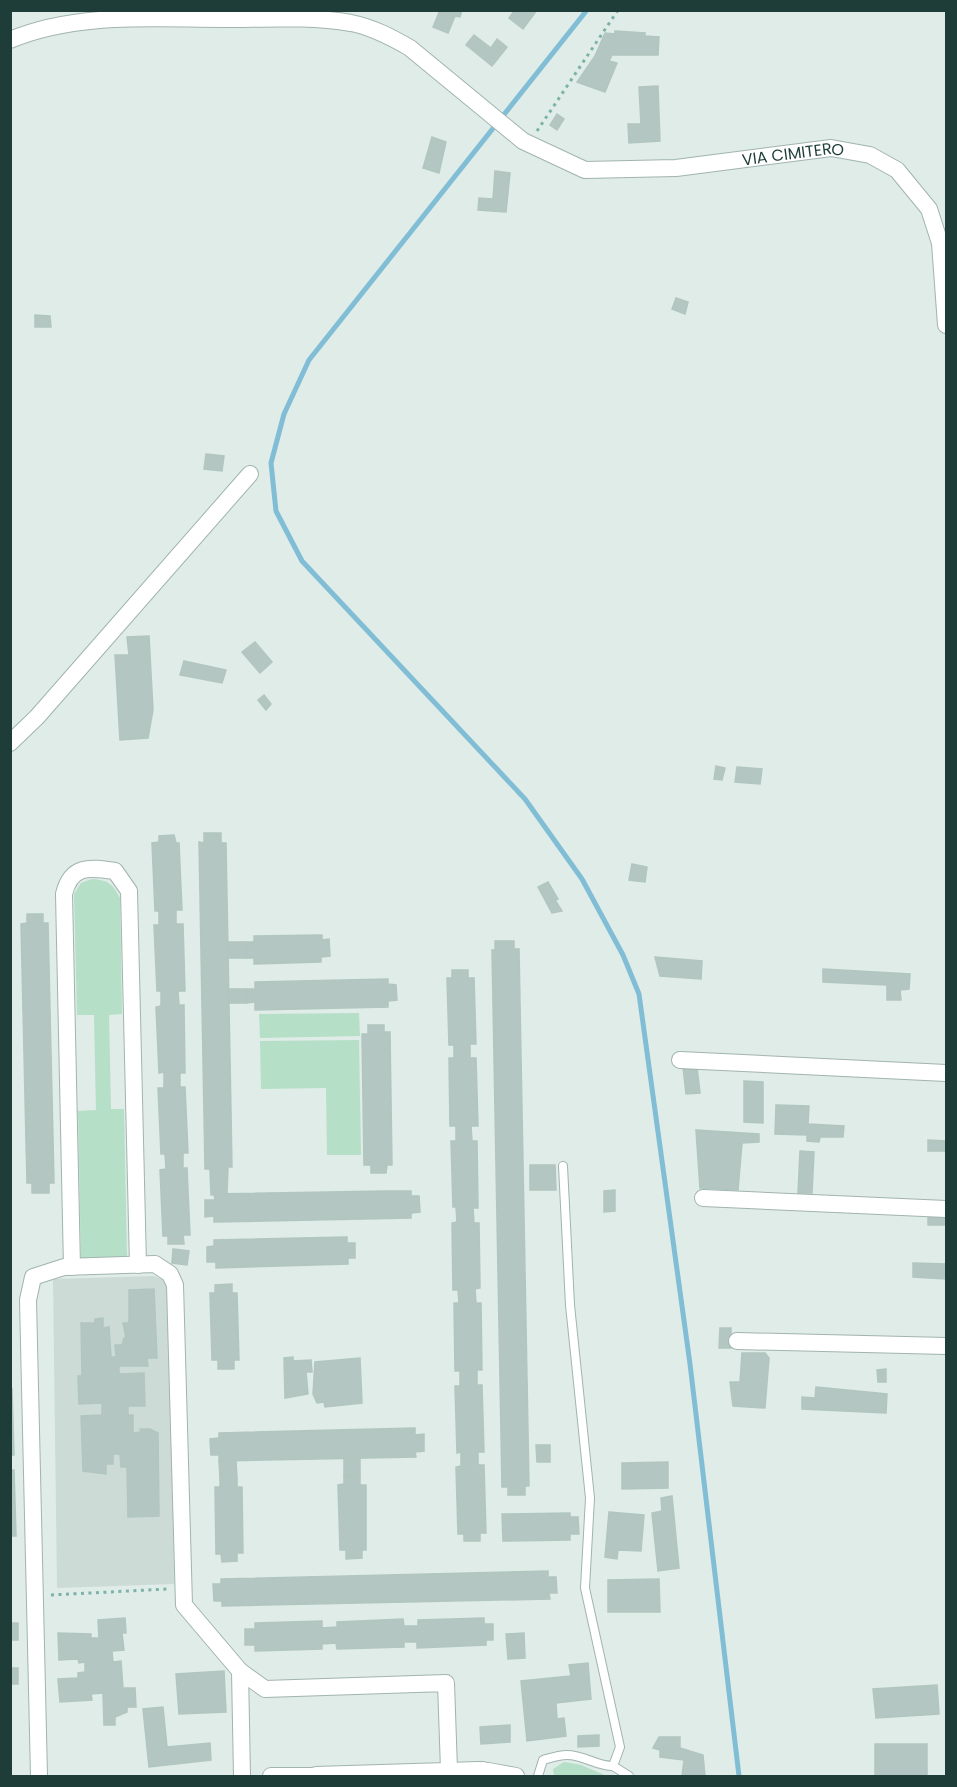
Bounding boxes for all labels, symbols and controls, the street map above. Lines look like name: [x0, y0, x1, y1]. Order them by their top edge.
street label: VIA CIMITERO: [740, 137, 846, 171]

